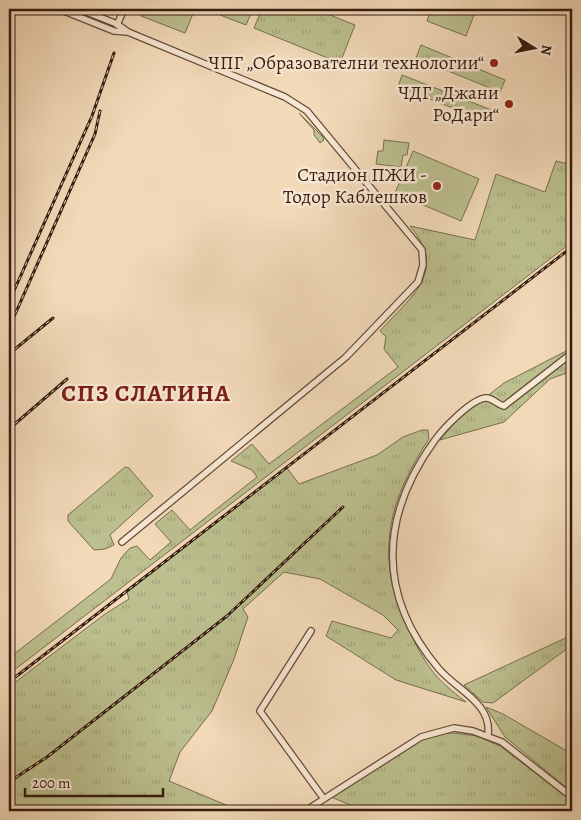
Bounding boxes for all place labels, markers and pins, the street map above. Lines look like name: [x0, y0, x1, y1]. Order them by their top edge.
place label: ЧПГ „Образователни технологии“: [209, 50, 484, 76]
marker: ЧПГ „Образователни технологии“: [488, 57, 500, 69]
place label: ЧДГ „Джани РоДари“: [398, 80, 499, 128]
marker: ЧДГ „Джани РоДари“: [503, 98, 515, 110]
place label: Стадион ПЖИ - Тодор Каблешков: [283, 162, 427, 210]
marker: Стадион ПЖИ - Тодор Каблешков: [431, 180, 443, 192]

